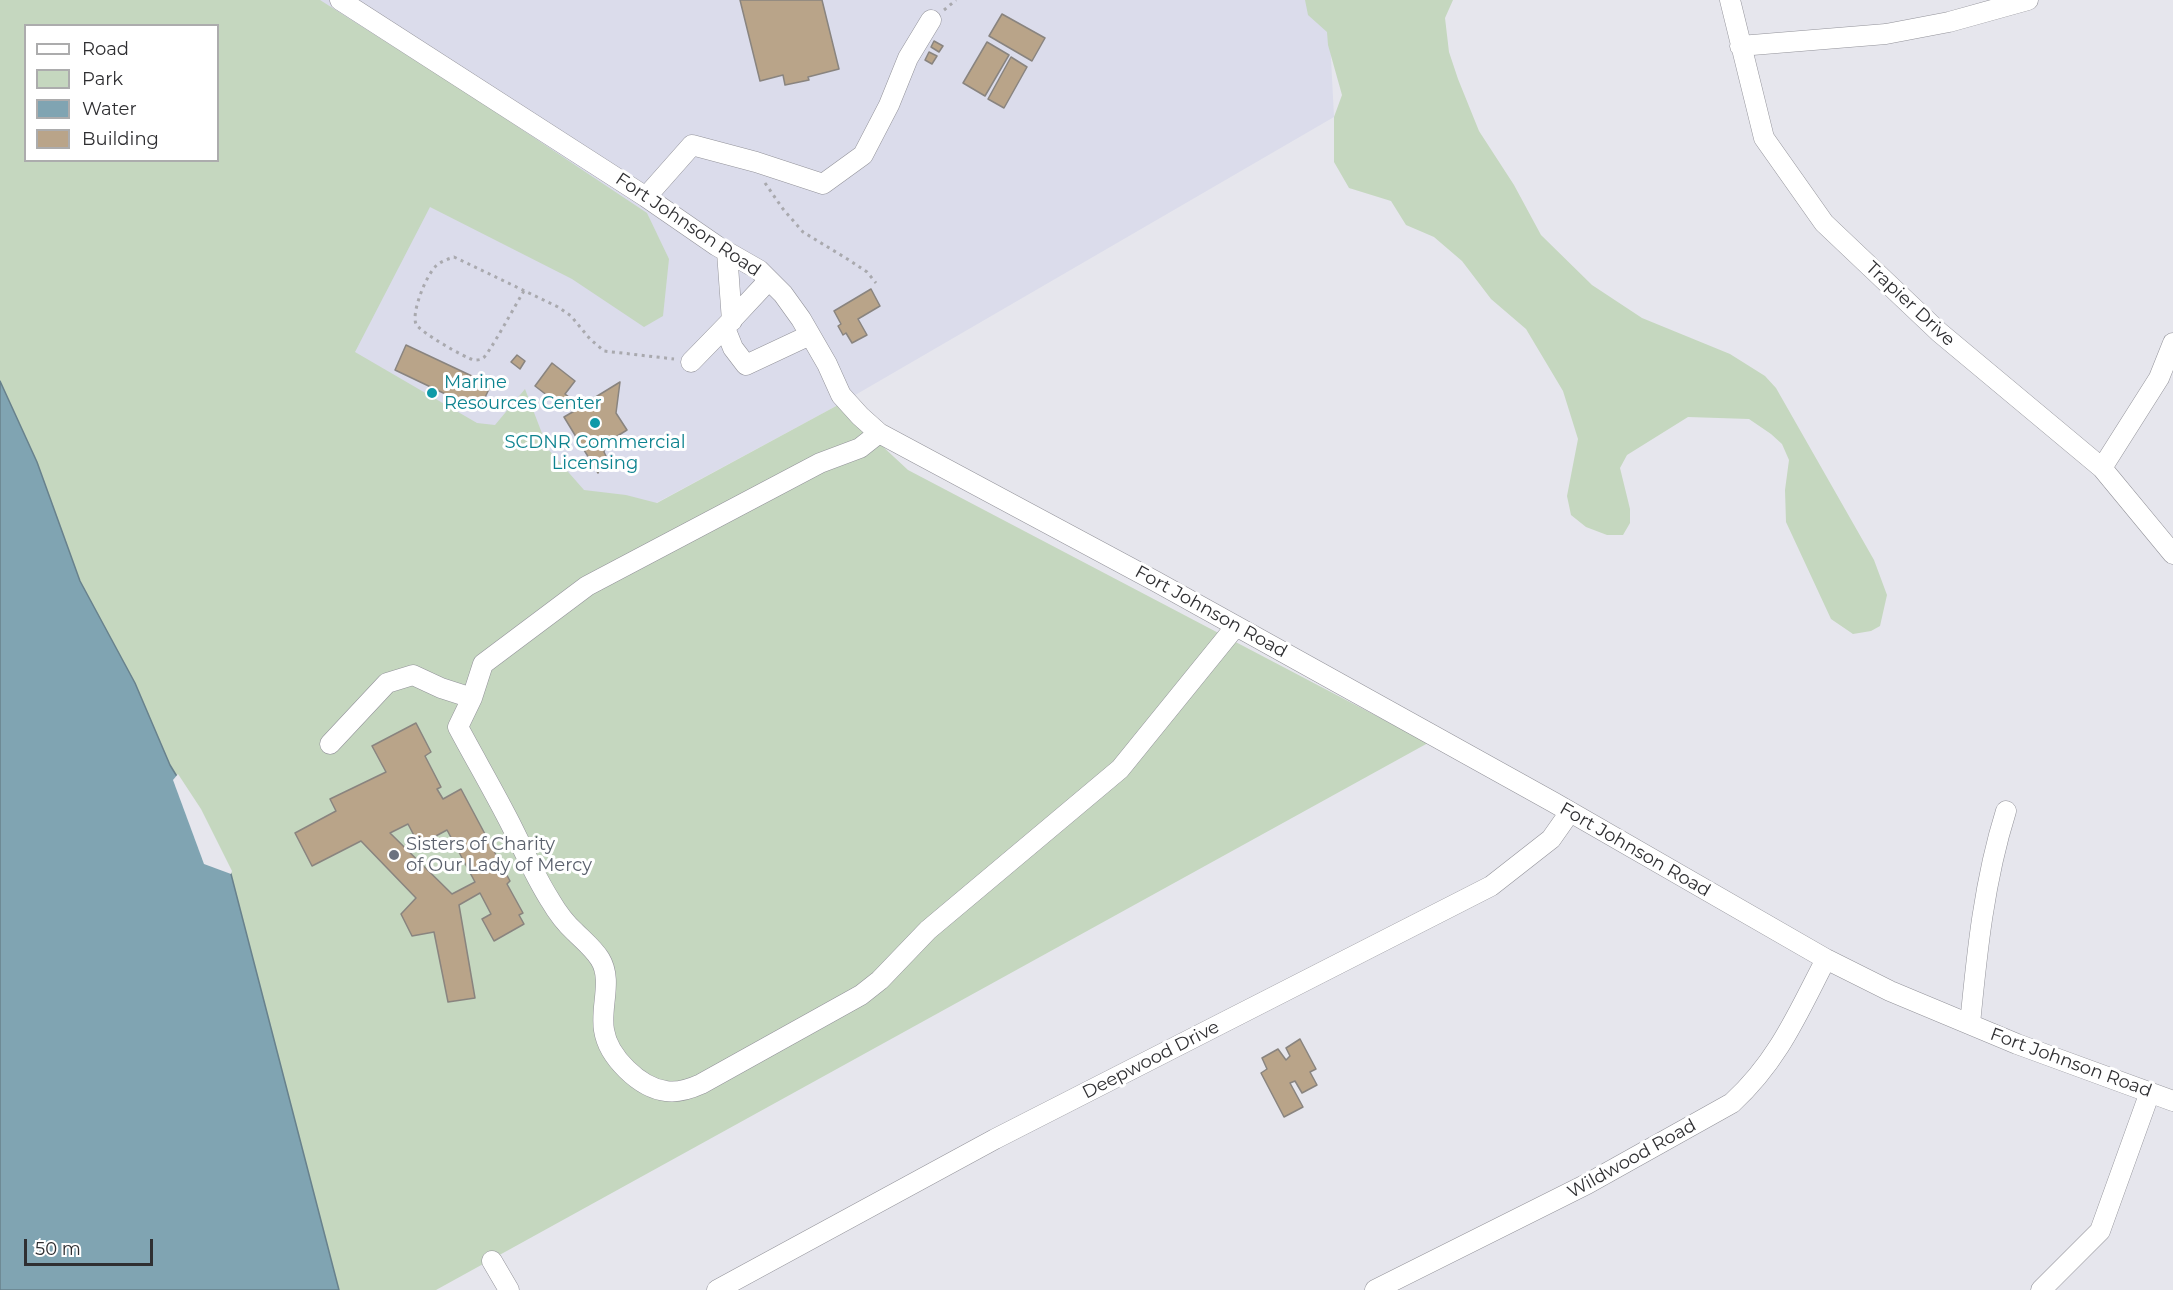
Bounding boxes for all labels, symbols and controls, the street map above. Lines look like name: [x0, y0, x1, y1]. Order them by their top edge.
legend: [24, 24, 219, 162]
text: Road: [82, 38, 129, 60]
text: Park: [82, 68, 123, 90]
text: Water: [82, 98, 137, 120]
text: Building: [82, 128, 159, 150]
street label: Fort Johnson Road: [611, 168, 765, 282]
street label: Trapier Drive: [1861, 257, 1959, 351]
place label: Marine Resources Center: [444, 372, 602, 415]
marker: Marine Resources Center: [425, 386, 439, 400]
marker: SCDNR Commercial Licensing: [588, 416, 602, 430]
place label: SCDNR Commercial Licensing: [504, 432, 686, 474]
street label: Fort Johnson Road: [1131, 561, 1291, 663]
street label: Fort Johnson Road: [1556, 798, 1714, 902]
place label: Sisters of Charity of Our Lady of Mercy: [406, 834, 592, 876]
marker: Sisters of Charity of Our Lady of Mercy: [387, 848, 401, 862]
street label: Deepwood Drive: [1079, 1016, 1223, 1104]
street label: Fort Johnson Road: [1987, 1024, 2155, 1102]
street label: Wildwood Road: [1564, 1115, 1700, 1203]
scale bar: [27, 1227, 156, 1265]
text: 50 m: [35, 1238, 81, 1260]

